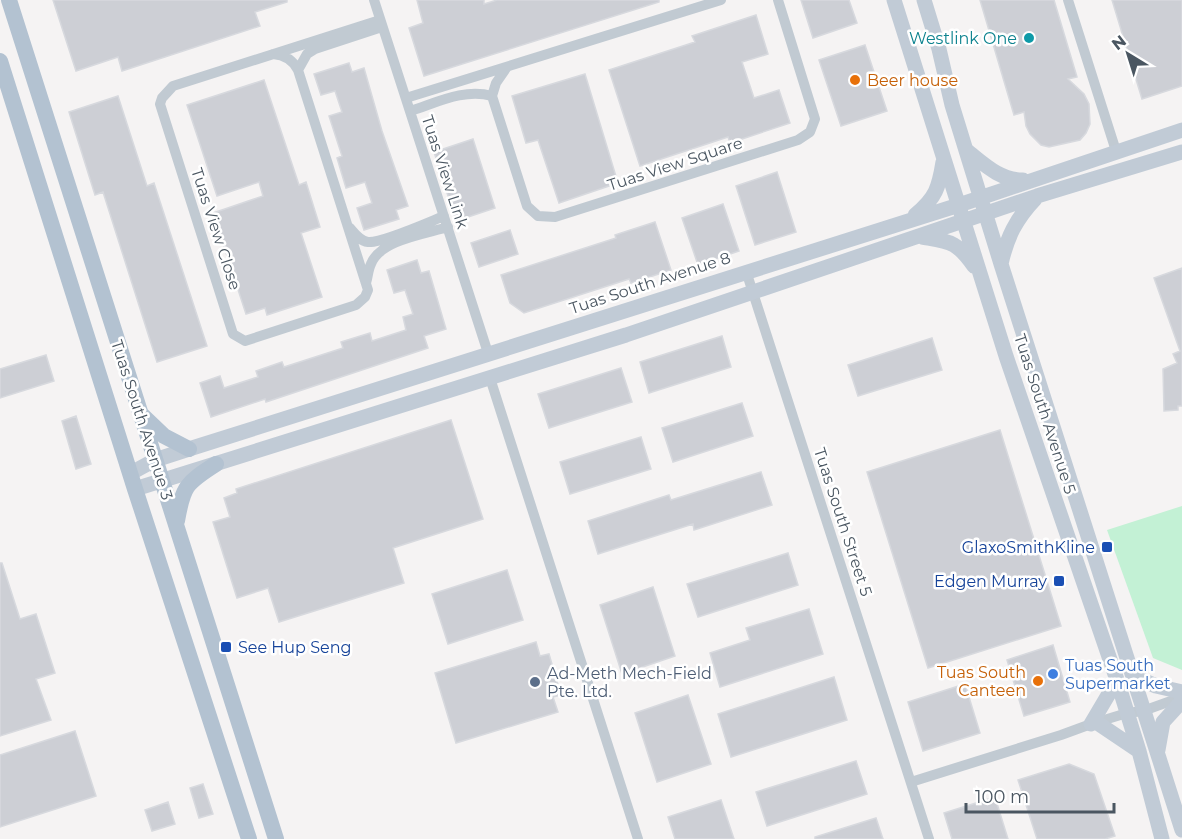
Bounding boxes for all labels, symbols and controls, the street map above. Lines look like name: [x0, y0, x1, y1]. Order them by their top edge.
north arrow: [1098, 24, 1158, 84]
place label: Westlink One: [909, 29, 1017, 48]
marker: Westlink One: [1022, 31, 1036, 45]
text: N: [1108, 31, 1130, 54]
place label: Beer house: [867, 71, 958, 90]
marker: Beer house: [848, 73, 862, 87]
street label: Tuas View Link: [418, 113, 472, 232]
street label: Tuas View Square: [605, 133, 745, 195]
street label: Tuas View Close: [187, 166, 245, 292]
street label: Tuas South Avenue 8: [567, 248, 733, 318]
street label: Tuas South Avenue 5: [1010, 332, 1080, 496]
street label: Tuas South Avenue 3: [107, 338, 177, 502]
street label: Tuas South Street 5: [810, 445, 876, 599]
place label: GlaxoSmithKline: [962, 538, 1095, 557]
marker: GlaxoSmithKline: [1100, 540, 1114, 554]
place label: Edgen Murray: [934, 572, 1047, 591]
marker: Edgen Murray: [1052, 574, 1066, 588]
place label: See Hup Seng: [238, 638, 351, 657]
marker: See Hup Seng: [219, 640, 233, 654]
place label: Tuas South Supermarket: [1065, 656, 1171, 693]
place label: Tuas South Canteen: [937, 663, 1026, 700]
place label: Ad-Meth Mech-Field Pte. Ltd.: [547, 664, 712, 701]
marker: Tuas South Supermarket: [1046, 667, 1060, 681]
marker: Tuas South Canteen: [1031, 674, 1045, 688]
marker: Ad-Meth Mech-Field Pte. Ltd.: [528, 675, 542, 689]
scale bar: [966, 776, 1114, 814]
text: 100 m: [975, 786, 1029, 808]

